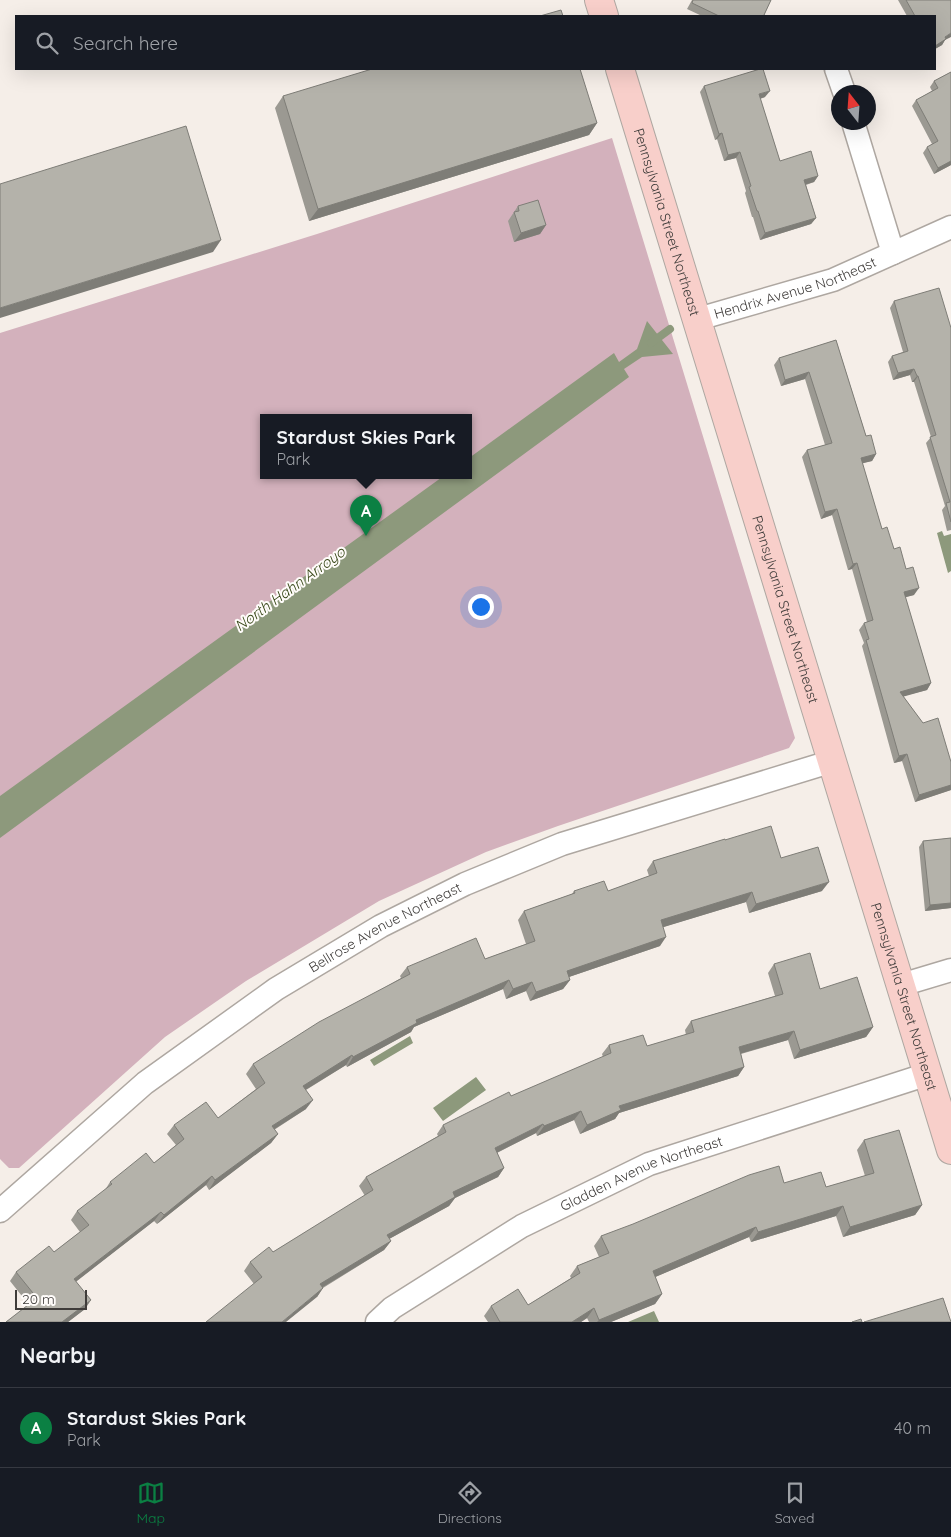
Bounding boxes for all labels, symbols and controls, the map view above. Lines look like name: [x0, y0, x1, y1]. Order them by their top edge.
search box: [15, 15, 936, 70]
icon: search: [33, 29, 61, 57]
text: Search here: [73, 31, 178, 55]
north arrow: [831, 85, 876, 130]
street label: Pennsylvania Street Northeast: [630, 126, 704, 318]
street label: Hendrix Avenue Northeast: [712, 253, 879, 323]
popup: [260, 414, 472, 479]
text: Stardust Skies Park: [276, 425, 456, 449]
text: Park: [276, 449, 310, 469]
pin: A: [350, 495, 382, 536]
street label: Pennsylvania Street Northeast: [748, 513, 823, 706]
water label: North Hahn Arroyo: [231, 542, 349, 635]
your location: [468, 594, 494, 620]
street label: Bellrose Avenue Northeast: [305, 878, 465, 976]
street label: Pennsylvania Street Northeast: [867, 900, 941, 1093]
street label: Gladden Avenue Northeast: [557, 1132, 725, 1215]
scale bar: [15, 1287, 88, 1310]
text: 20 m: [22, 1290, 55, 1308]
text: Nearby: [20, 1342, 96, 1368]
text: Stardust Skies Park: [67, 1406, 246, 1430]
text: A: [31, 1418, 41, 1438]
text: 40 m: [894, 1418, 931, 1438]
text: Park: [67, 1430, 101, 1450]
tab: Map: [136, 1479, 165, 1527]
tab: Directions: [438, 1479, 502, 1527]
tab: Saved: [775, 1479, 815, 1527]

